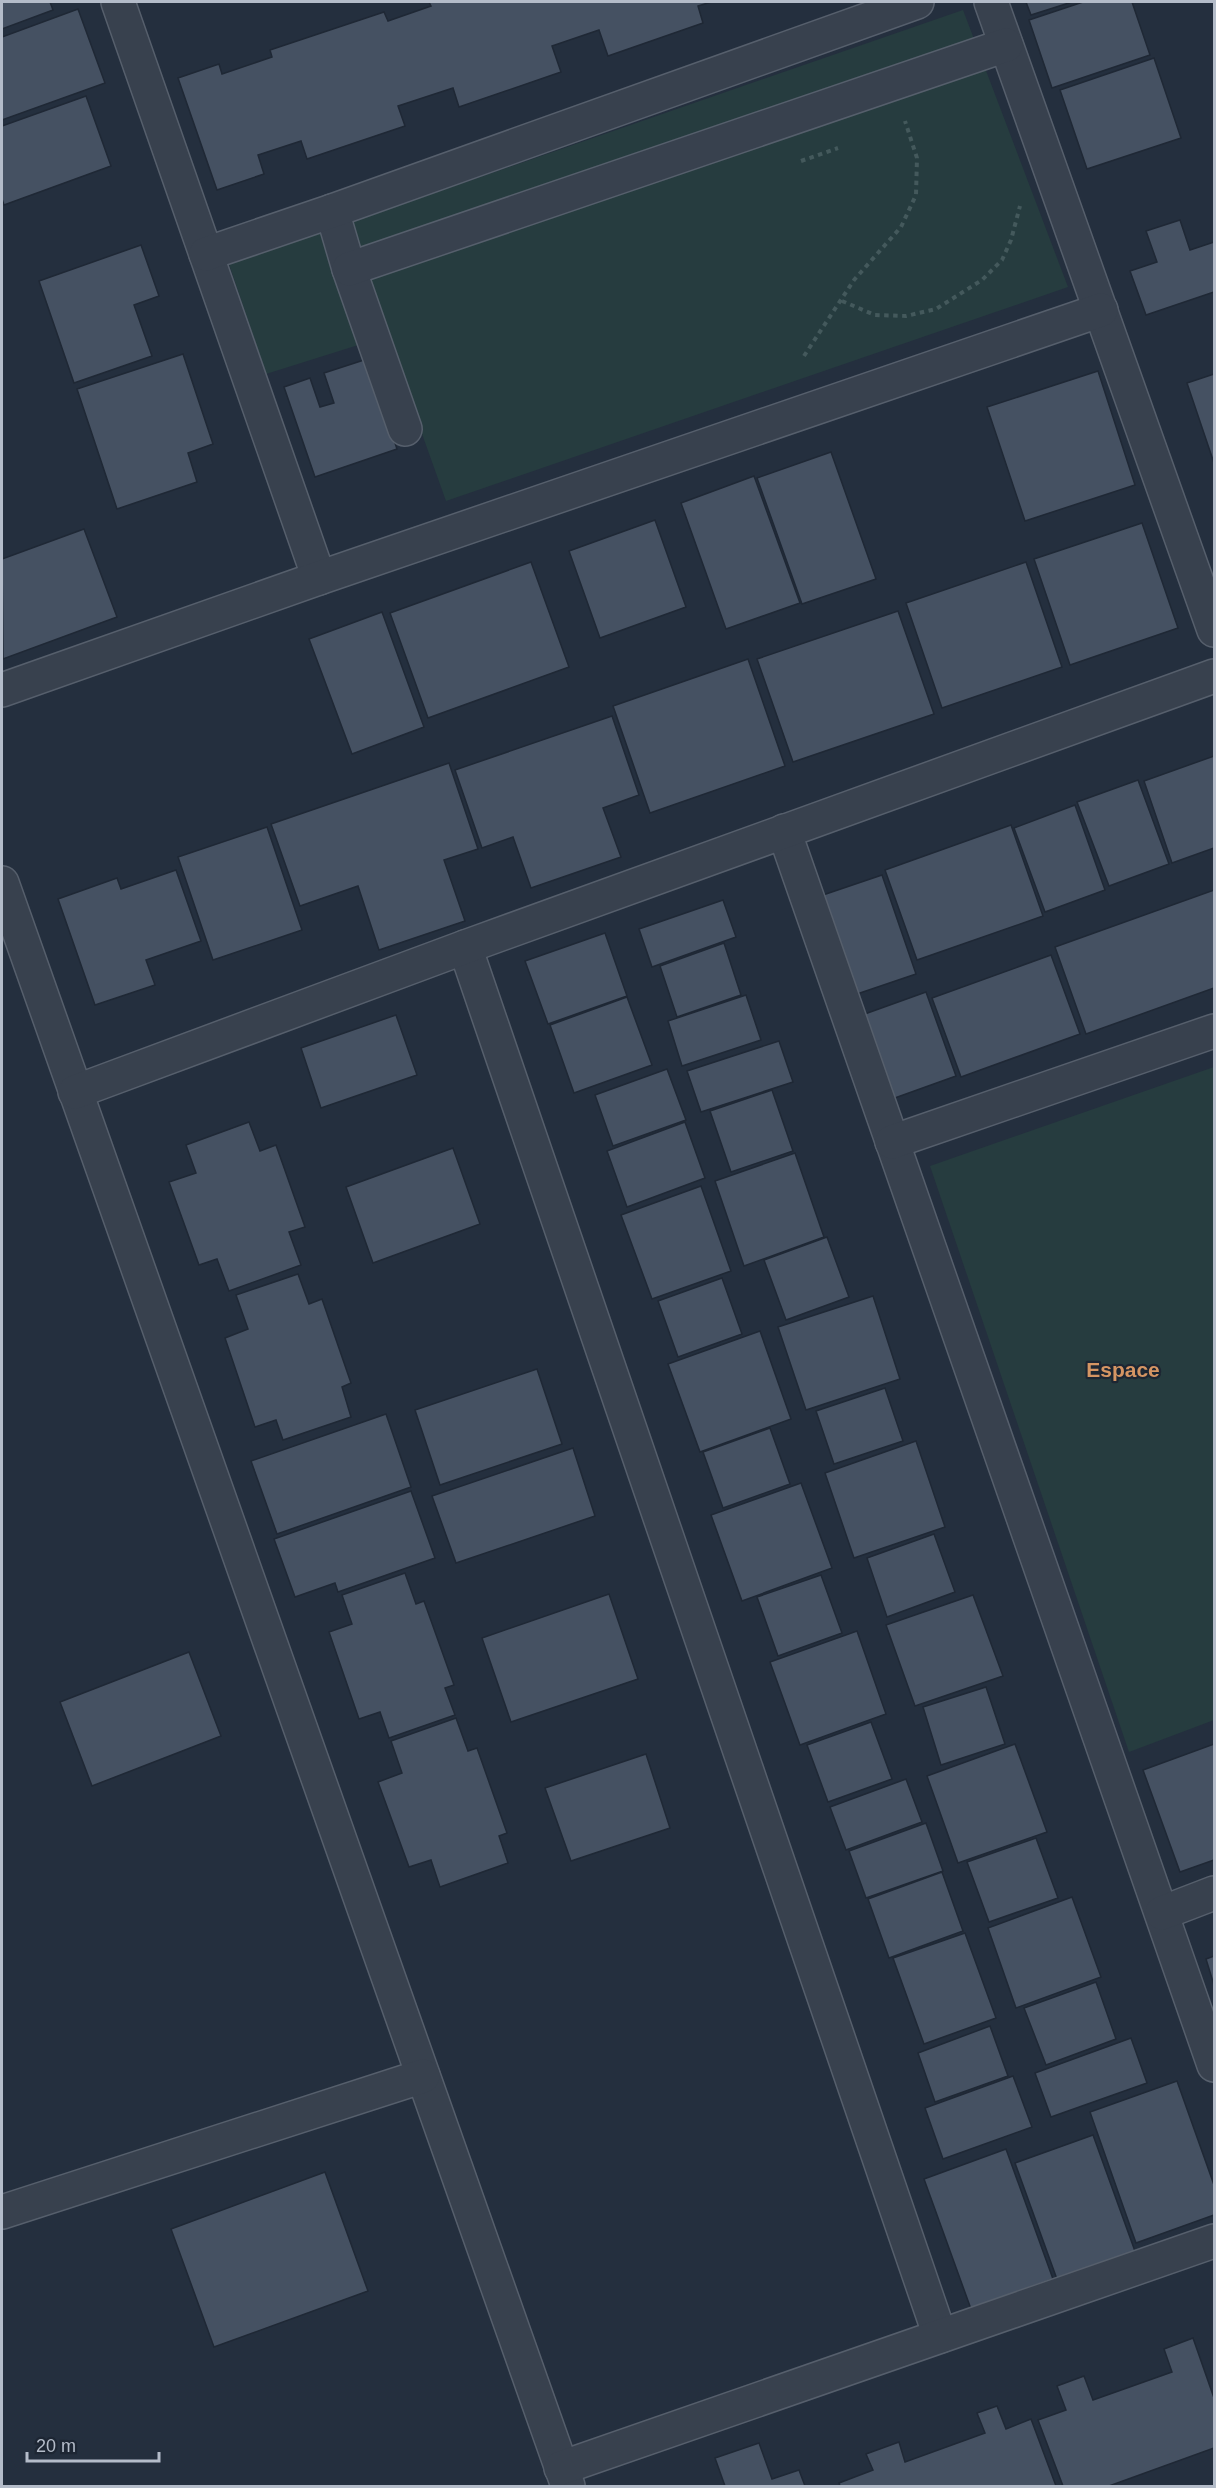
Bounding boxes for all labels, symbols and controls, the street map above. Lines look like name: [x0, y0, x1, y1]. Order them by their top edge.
district label: Espace: [1086, 1358, 1160, 1381]
scale bar: [27, 2425, 159, 2463]
text: 20 m: [36, 2436, 76, 2456]

